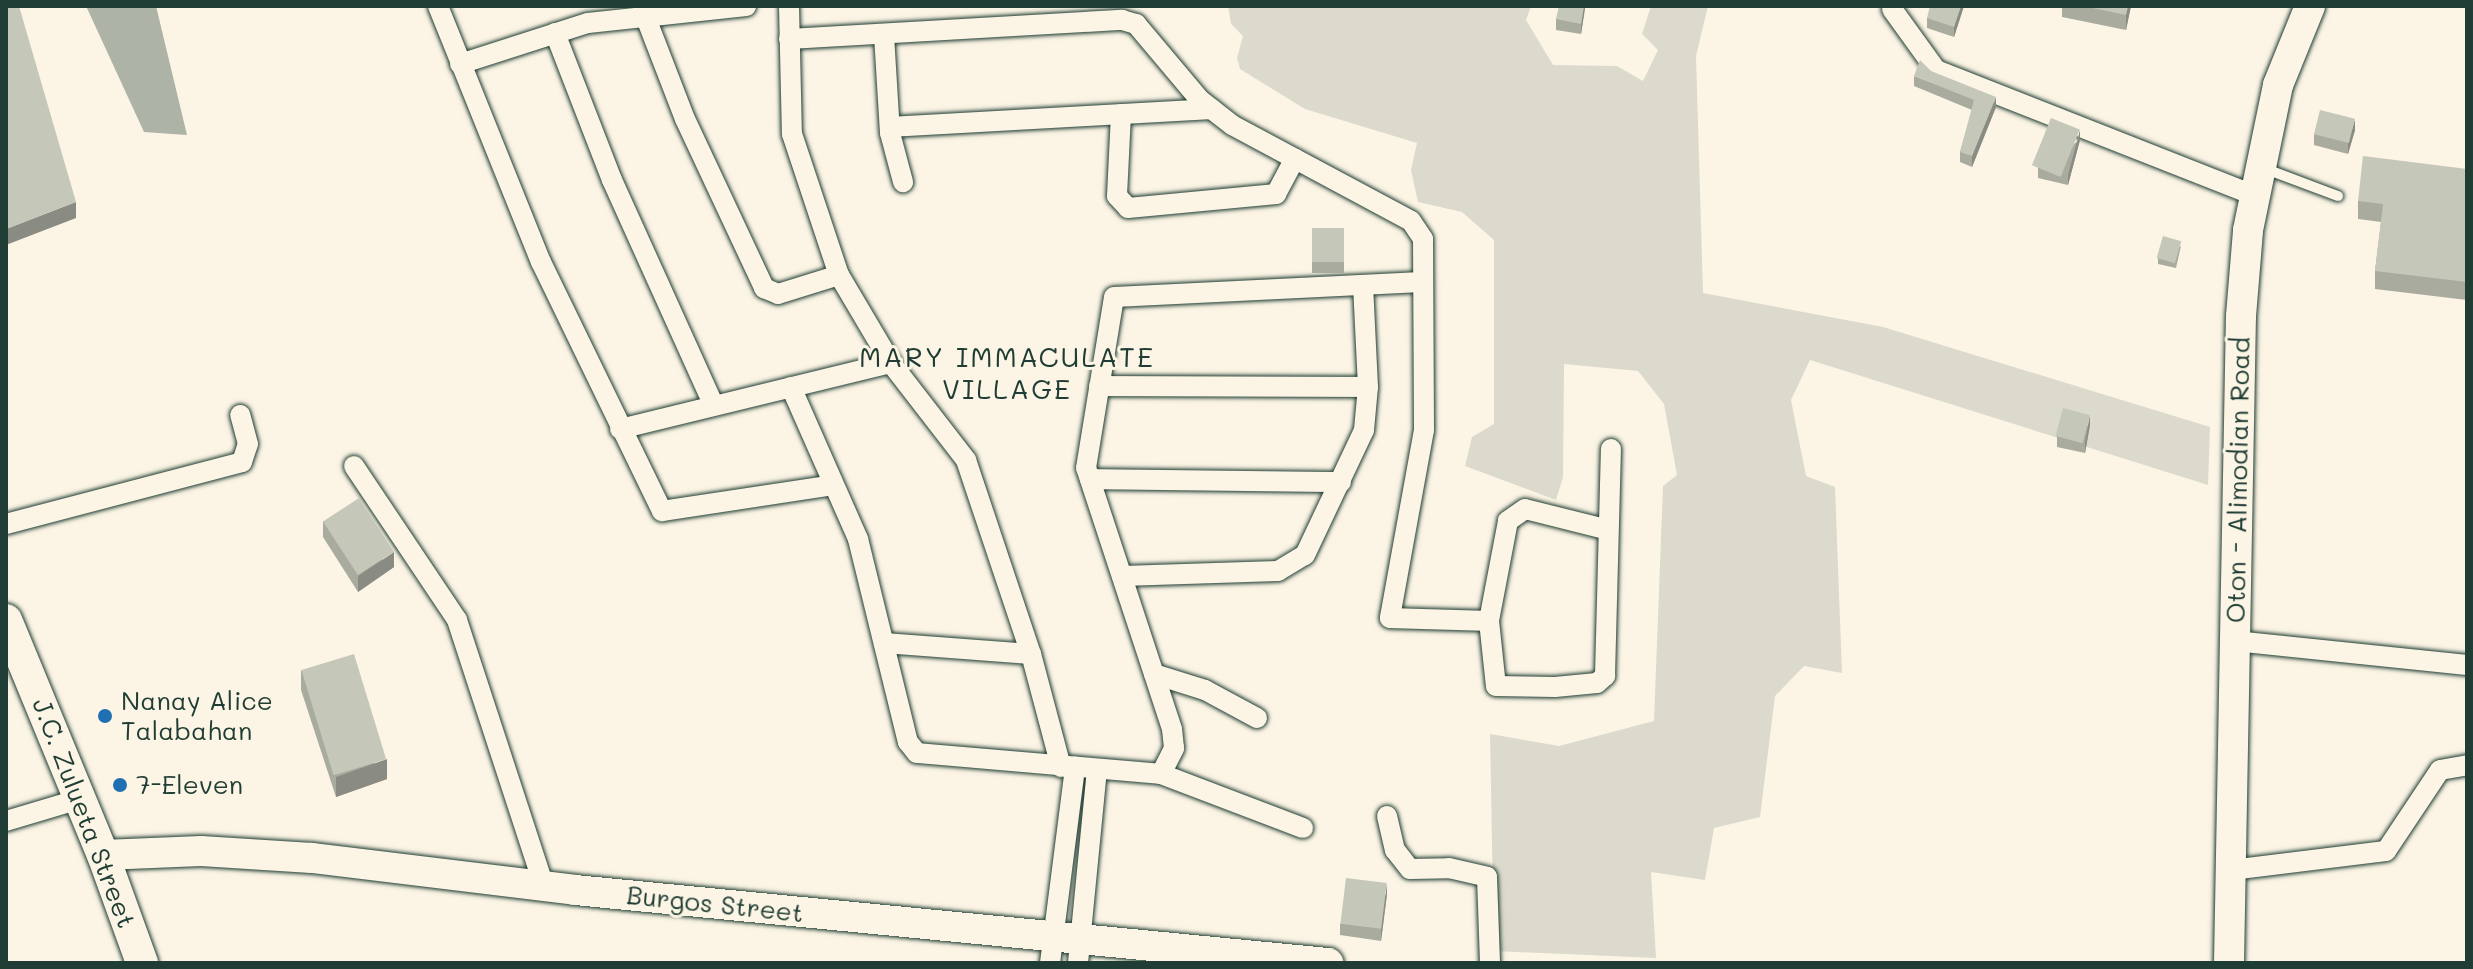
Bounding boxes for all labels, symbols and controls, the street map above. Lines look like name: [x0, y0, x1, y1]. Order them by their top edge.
street label: Oton - Alimodian Road: [2220, 337, 2256, 623]
district label: MARY IMMACULATE VILLAGE: [859, 339, 1155, 405]
place label: Nanay Alice Talabahan: [121, 685, 273, 746]
street label: J.C. Zulueta Street: [26, 694, 142, 932]
marker: Nanay Alice Talabahan: [96, 707, 114, 725]
place label: 7-Eleven: [136, 769, 243, 801]
marker: 7-Eleven: [111, 776, 129, 794]
street label: Burgos Street: [625, 879, 805, 929]

